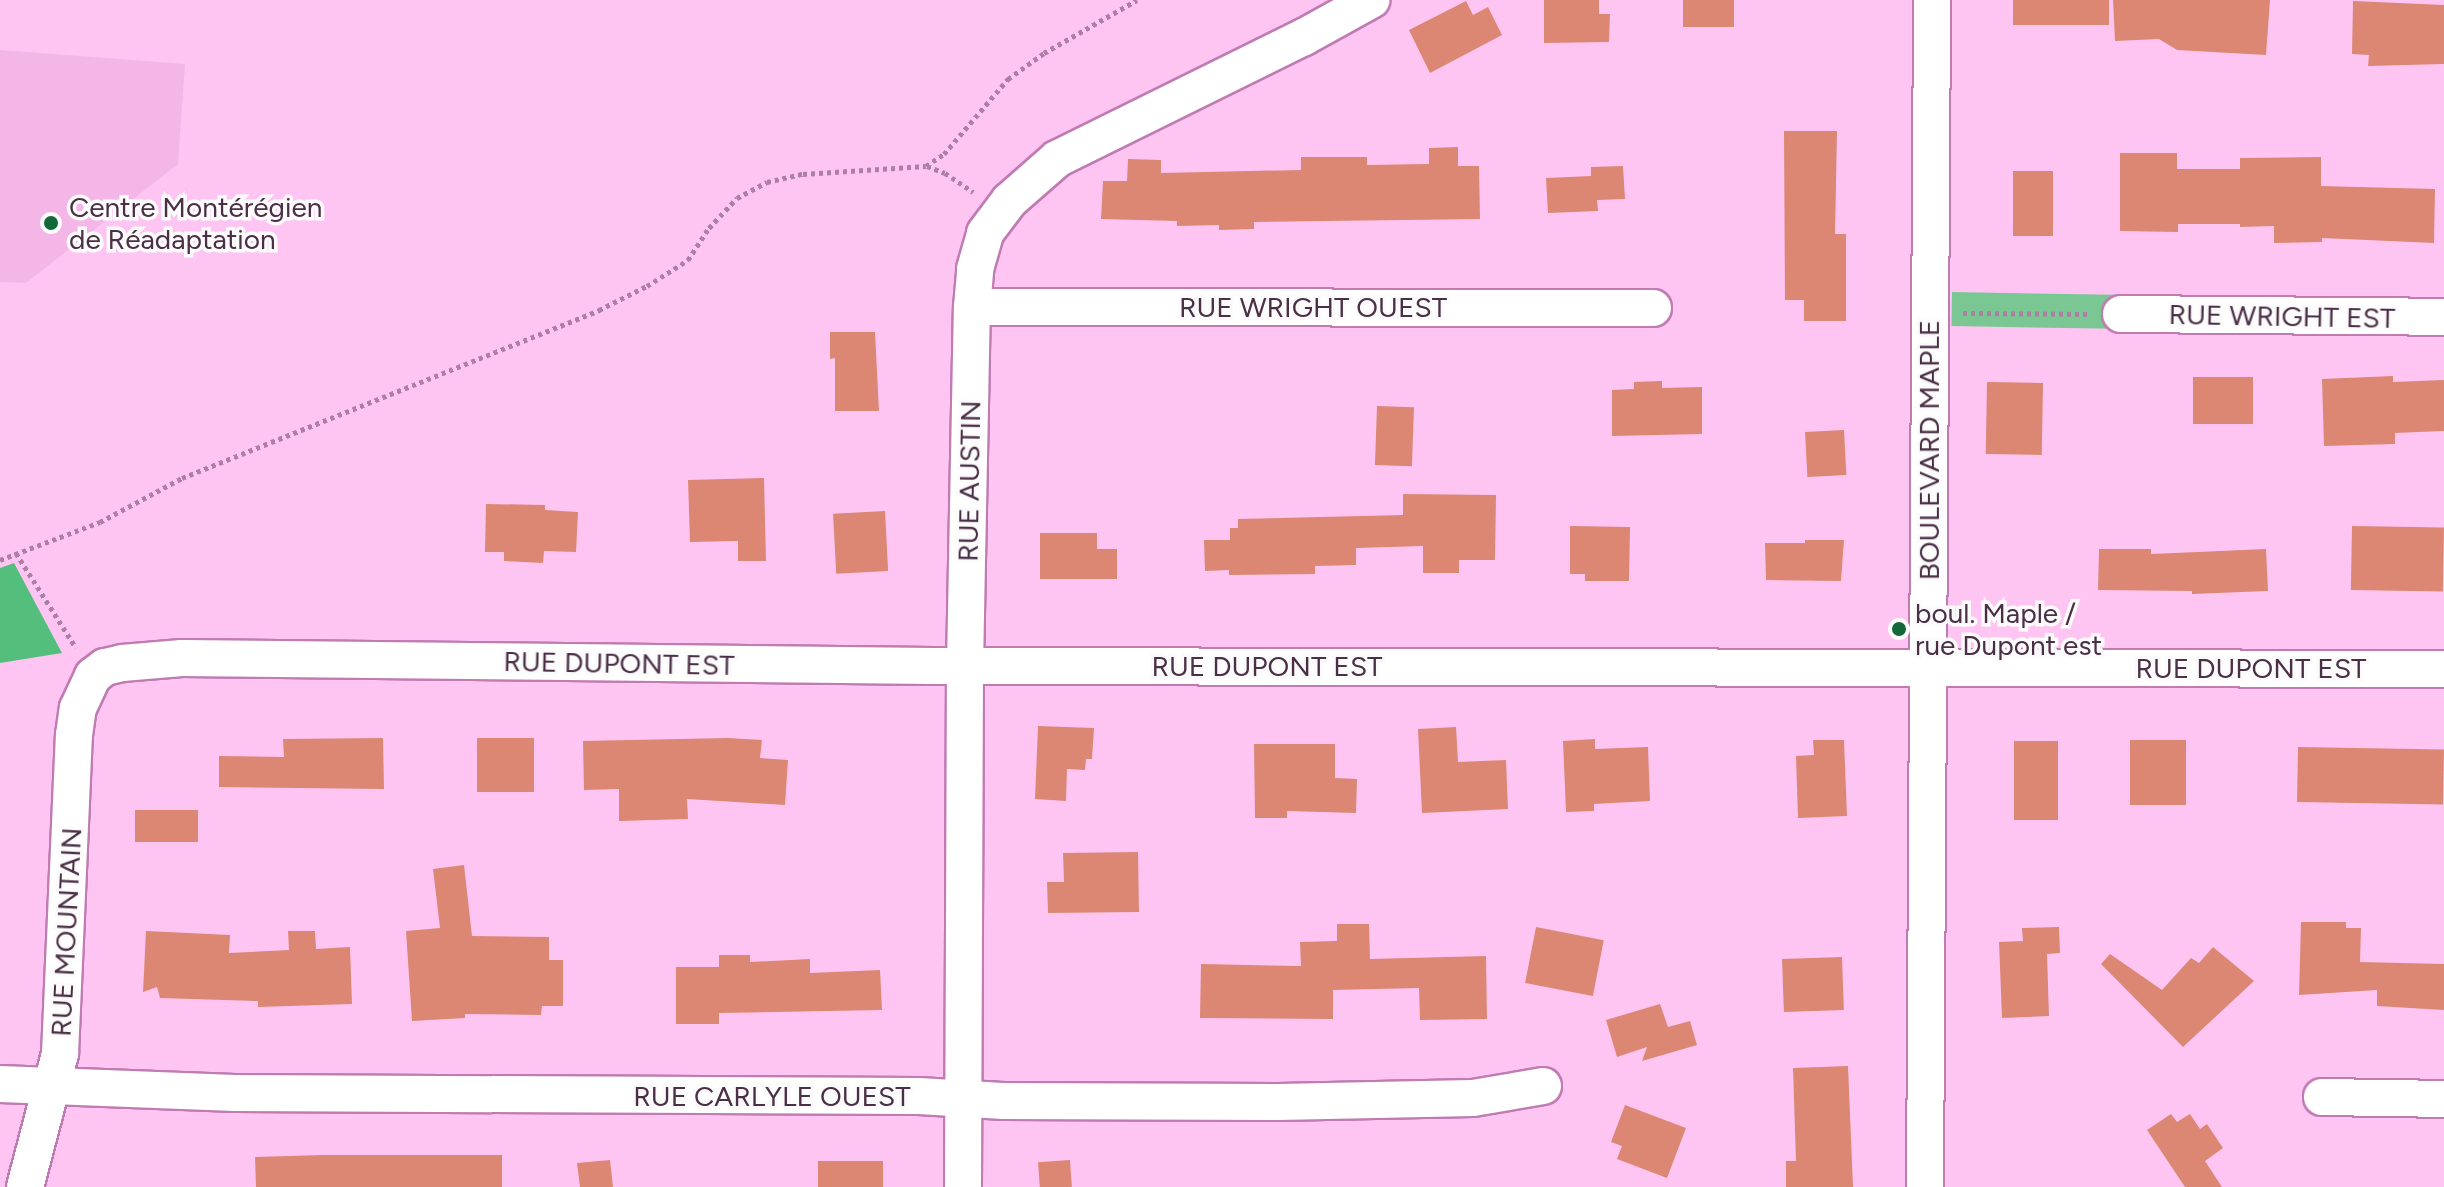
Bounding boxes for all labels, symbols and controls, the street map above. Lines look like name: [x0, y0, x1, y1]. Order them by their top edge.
place label: Centre Montérégien de Réadaptation: [69, 190, 322, 256]
marker: Centre Montérégien de Réadaptation: [40, 212, 62, 234]
street label: RUE WRIGHT OUEST: [1179, 290, 1447, 324]
street label: RUE WRIGHT EST: [2168, 297, 2396, 335]
street label: BOULEVARD MAPLE: [1912, 320, 1946, 580]
street label: RUE AUSTIN: [951, 400, 987, 562]
place label: boul. Maple / rue Dupont est: [1915, 596, 2102, 662]
marker: boul. Maple / rue Dupont est: [1890, 620, 1908, 638]
street label: RUE DUPONT EST: [503, 644, 735, 682]
street label: RUE DUPONT EST: [1151, 649, 1383, 683]
street label: RUE DUPONT EST: [2135, 651, 2367, 685]
street label: RUE MOUNTAIN: [44, 827, 88, 1037]
street label: RUE CARLYLE OUEST: [633, 1079, 911, 1113]

